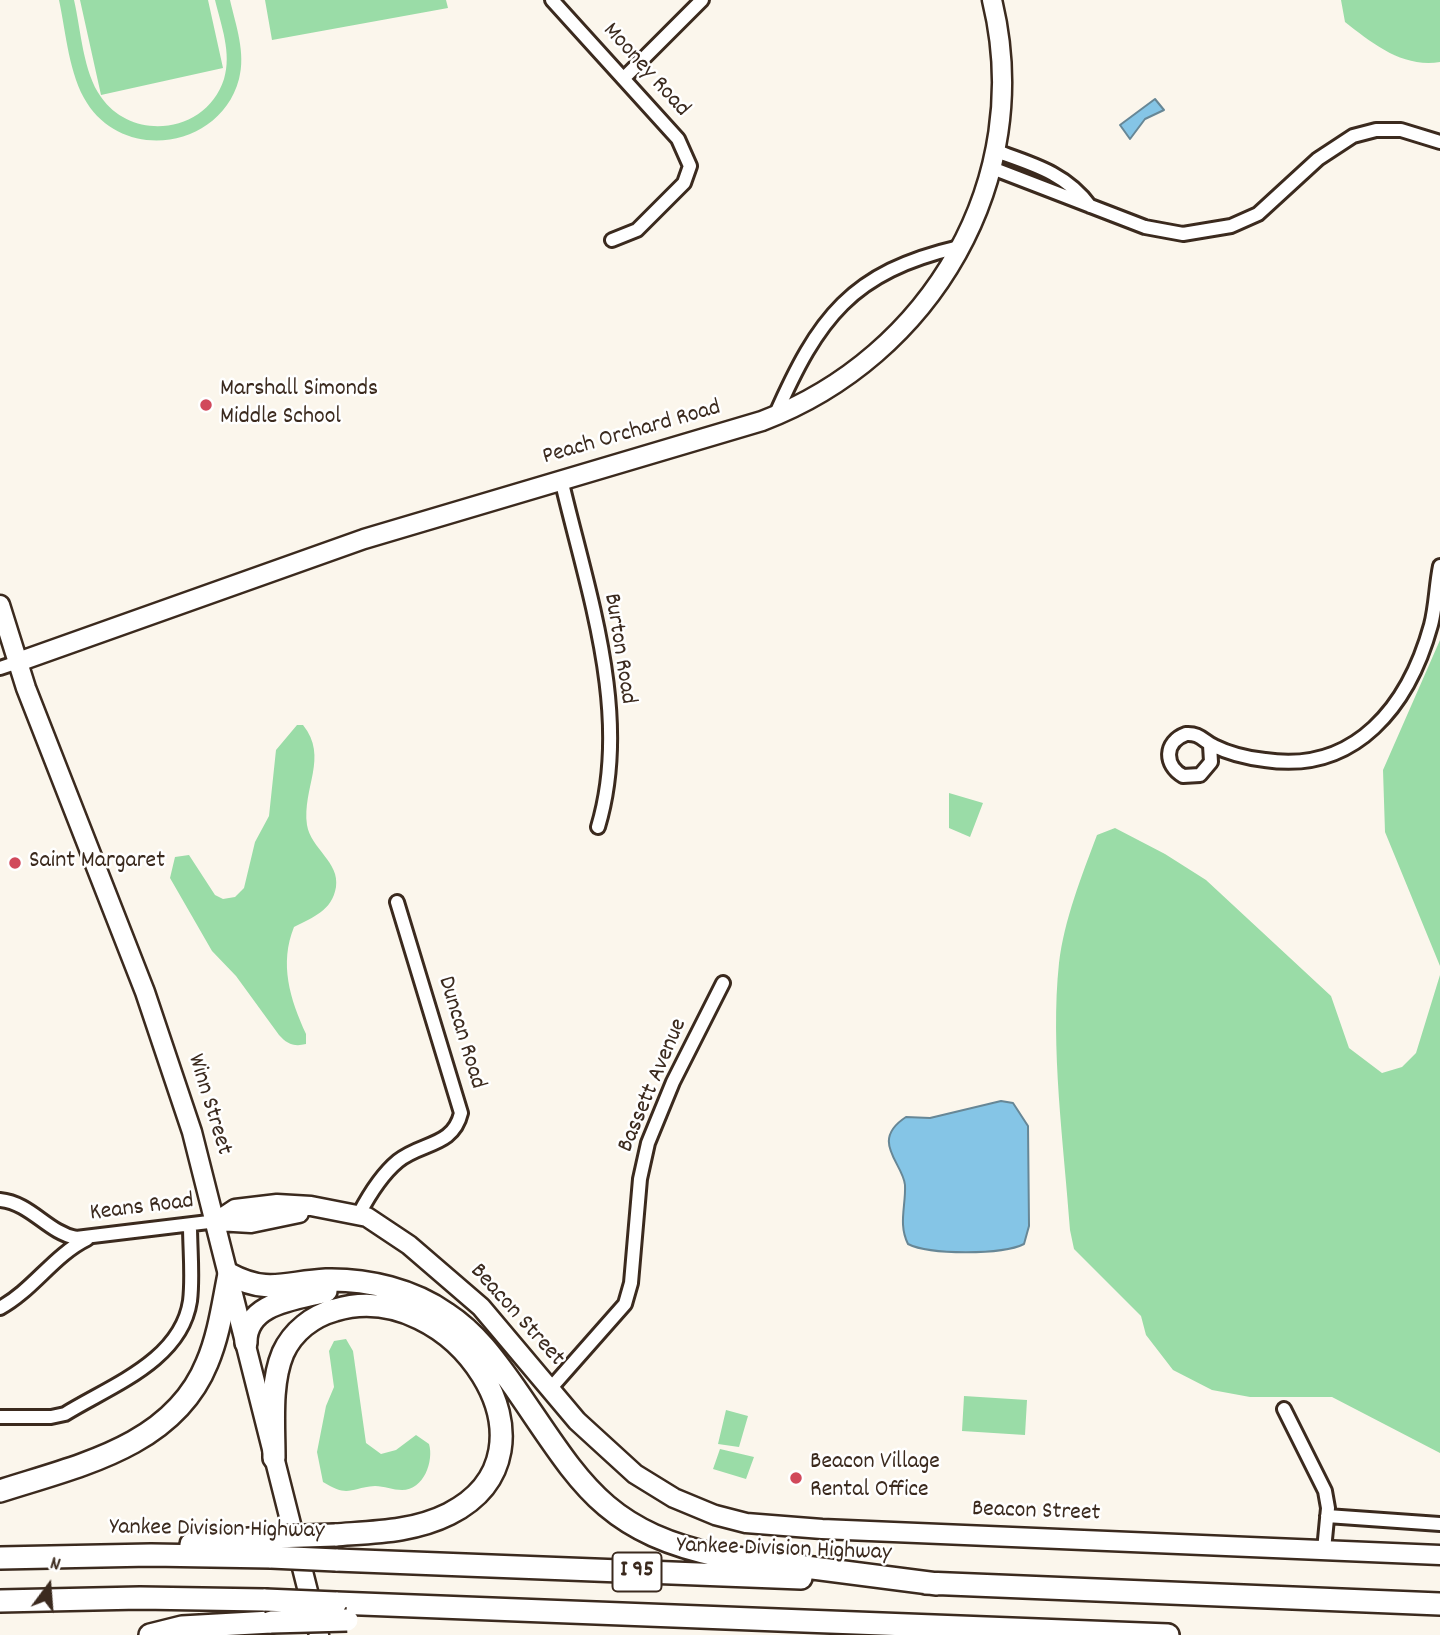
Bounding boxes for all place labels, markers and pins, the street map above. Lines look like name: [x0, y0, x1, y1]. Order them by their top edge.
place label: Marshall Simonds Middle School: [220, 377, 378, 433]
marker: Marshall Simonds Middle School: [198, 397, 214, 413]
place label: Saint Margaret: [29, 849, 165, 877]
marker: Saint Margaret: [7, 855, 23, 871]
place label: Beacon Village Rental Office: [810, 1450, 940, 1506]
marker: Beacon Village Rental Office: [788, 1470, 804, 1486]

